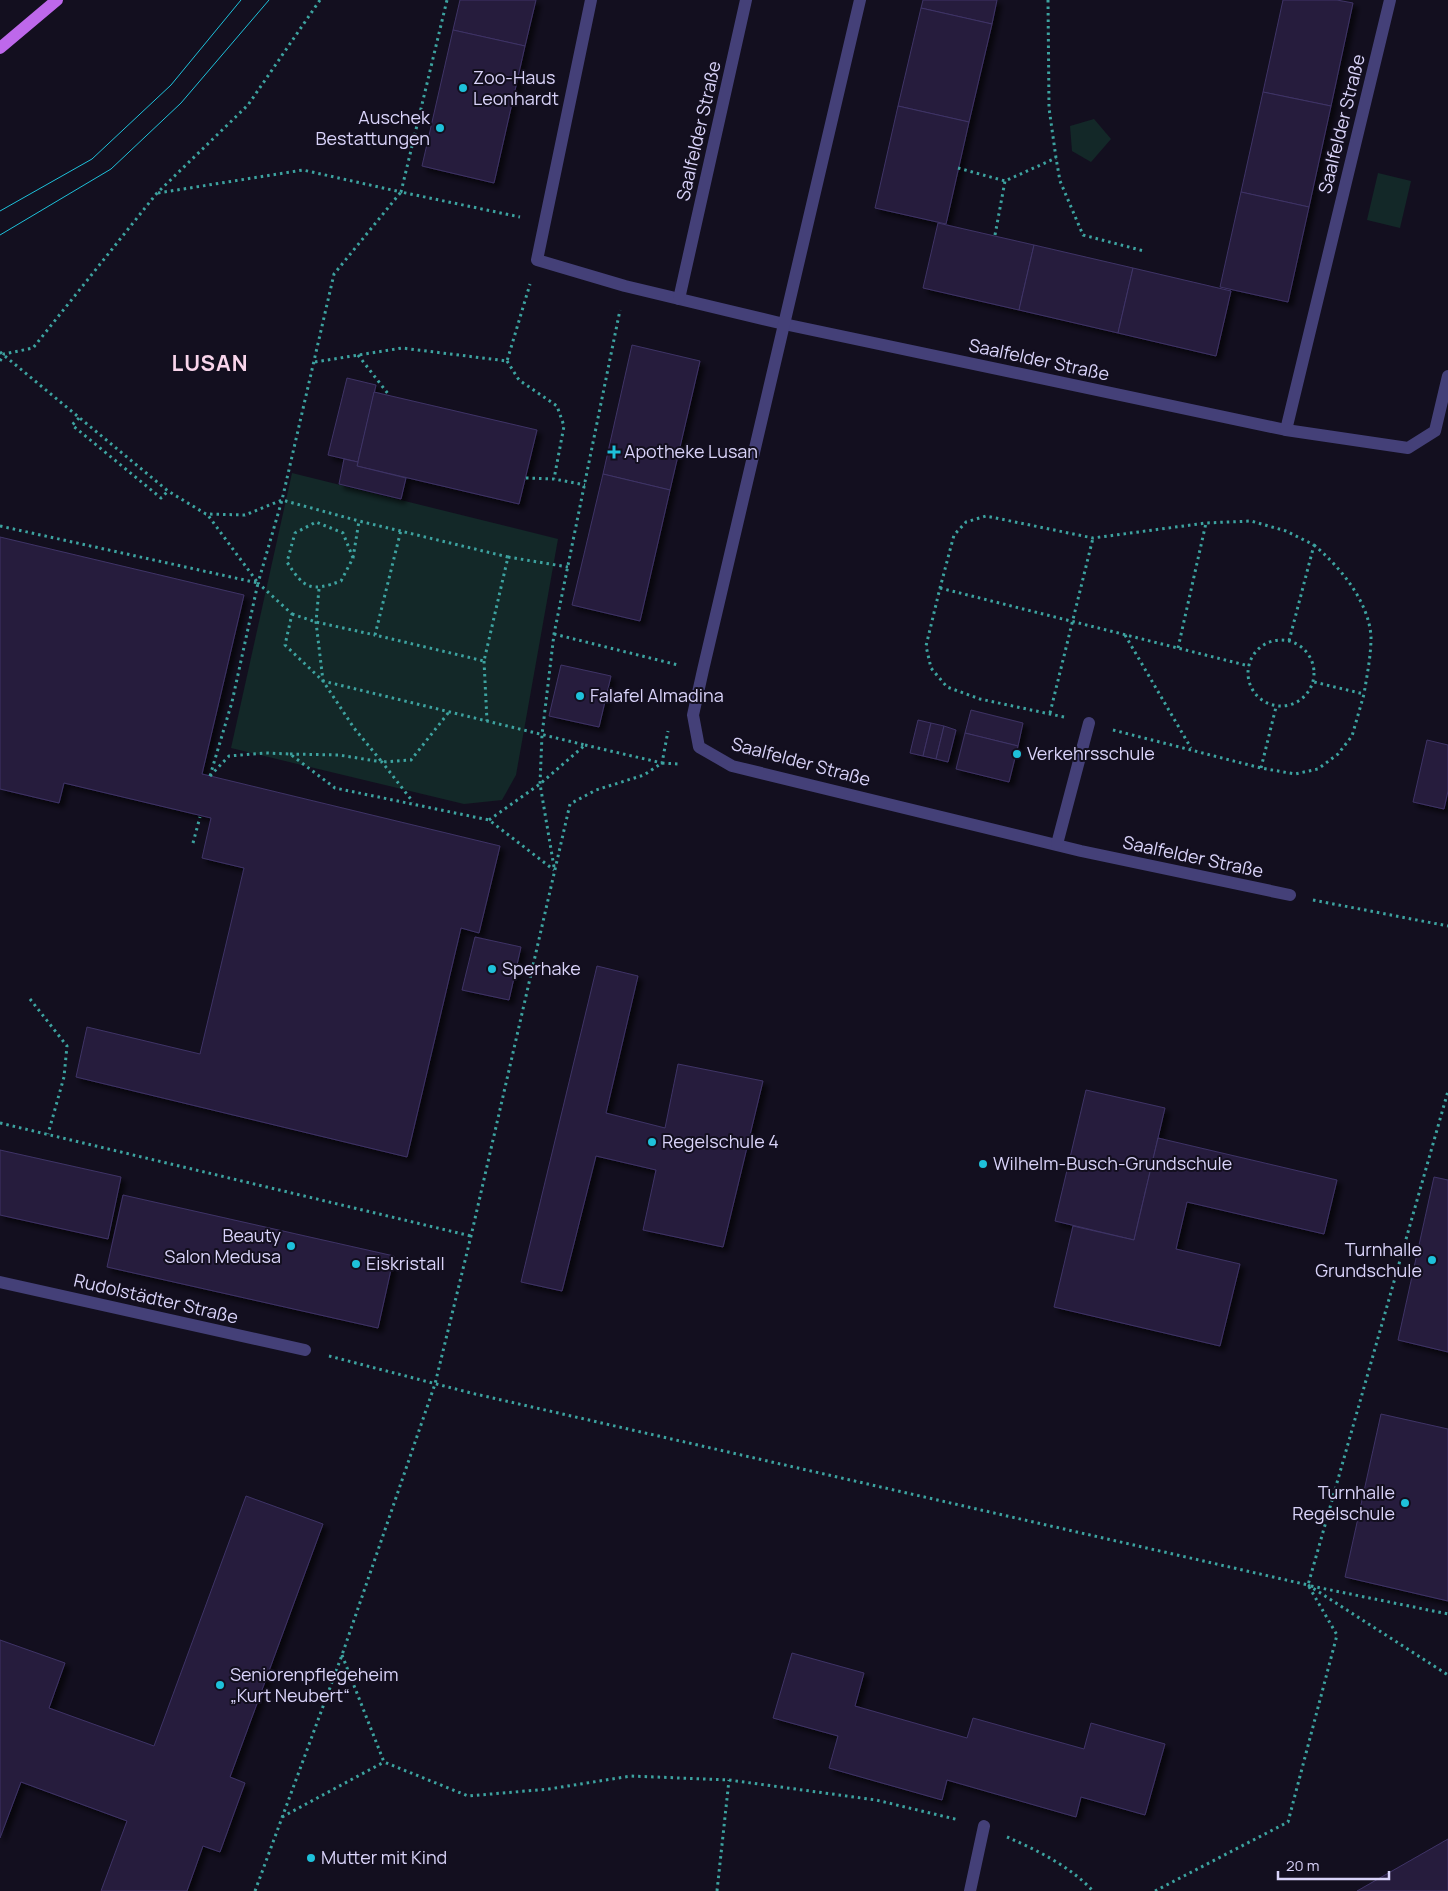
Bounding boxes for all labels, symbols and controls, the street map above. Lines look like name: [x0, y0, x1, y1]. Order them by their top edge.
street label: Saalfelder Straße: [1312, 51, 1370, 196]
street label: Saalfelder Straße: [670, 58, 726, 203]
place label: Zoo-Haus Leonhardt: [473, 65, 559, 110]
marker: Zoo-Haus Leonhardt: [457, 82, 469, 94]
place label: Auschek Bestattungen: [315, 105, 431, 150]
marker: Auschek Bestattungen: [434, 122, 446, 134]
street label: Saalfelder Straße: [967, 332, 1112, 386]
district label: LUSAN: [172, 348, 248, 378]
place label: Apotheke Lusan: [624, 439, 758, 463]
marker: Apotheke Lusan: [608, 446, 620, 458]
place label: Falafel Almadina: [590, 683, 724, 707]
marker: Falafel Almadina: [574, 690, 586, 702]
street label: Saalfelder Straße: [729, 731, 873, 791]
place label: Verkehrsschule: [1027, 741, 1155, 765]
marker: Verkehrsschule: [1011, 748, 1023, 760]
street label: Saalfelder Straße: [1121, 829, 1266, 883]
place label: Sperhake: [502, 956, 581, 980]
marker: Sperhake: [486, 963, 498, 975]
place label: Regelschule 4: [662, 1129, 779, 1153]
marker: Regelschule 4: [646, 1136, 658, 1148]
place label: Wilhelm-Busch-Grundschule: [993, 1151, 1232, 1175]
marker: Wilhelm-Busch-Grundschule: [977, 1158, 989, 1170]
place label: Beauty Salon Medusa: [164, 1223, 281, 1268]
place label: Turnhalle Grundschule: [1315, 1237, 1422, 1282]
marker: Beauty Salon Medusa: [285, 1240, 297, 1252]
place label: Eiskristall: [366, 1251, 445, 1275]
marker: Turnhalle Grundschule: [1426, 1254, 1438, 1266]
marker: Eiskristall: [350, 1258, 362, 1270]
street label: Rudolstädter Straße: [72, 1267, 241, 1329]
place label: Turnhalle Regelschule: [1292, 1480, 1395, 1525]
marker: Turnhalle Regelschule: [1399, 1497, 1411, 1509]
place label: Seniorenpflegeheim „Kurt Neubert“: [230, 1662, 398, 1707]
marker: Seniorenpflegeheim „Kurt Neubert“: [214, 1679, 226, 1691]
place label: Mutter mit Kind: [321, 1845, 447, 1869]
scale bar: [1278, 1848, 1389, 1880]
marker: Mutter mit Kind: [305, 1852, 317, 1864]
text: 20 m: [1286, 1855, 1319, 1876]

